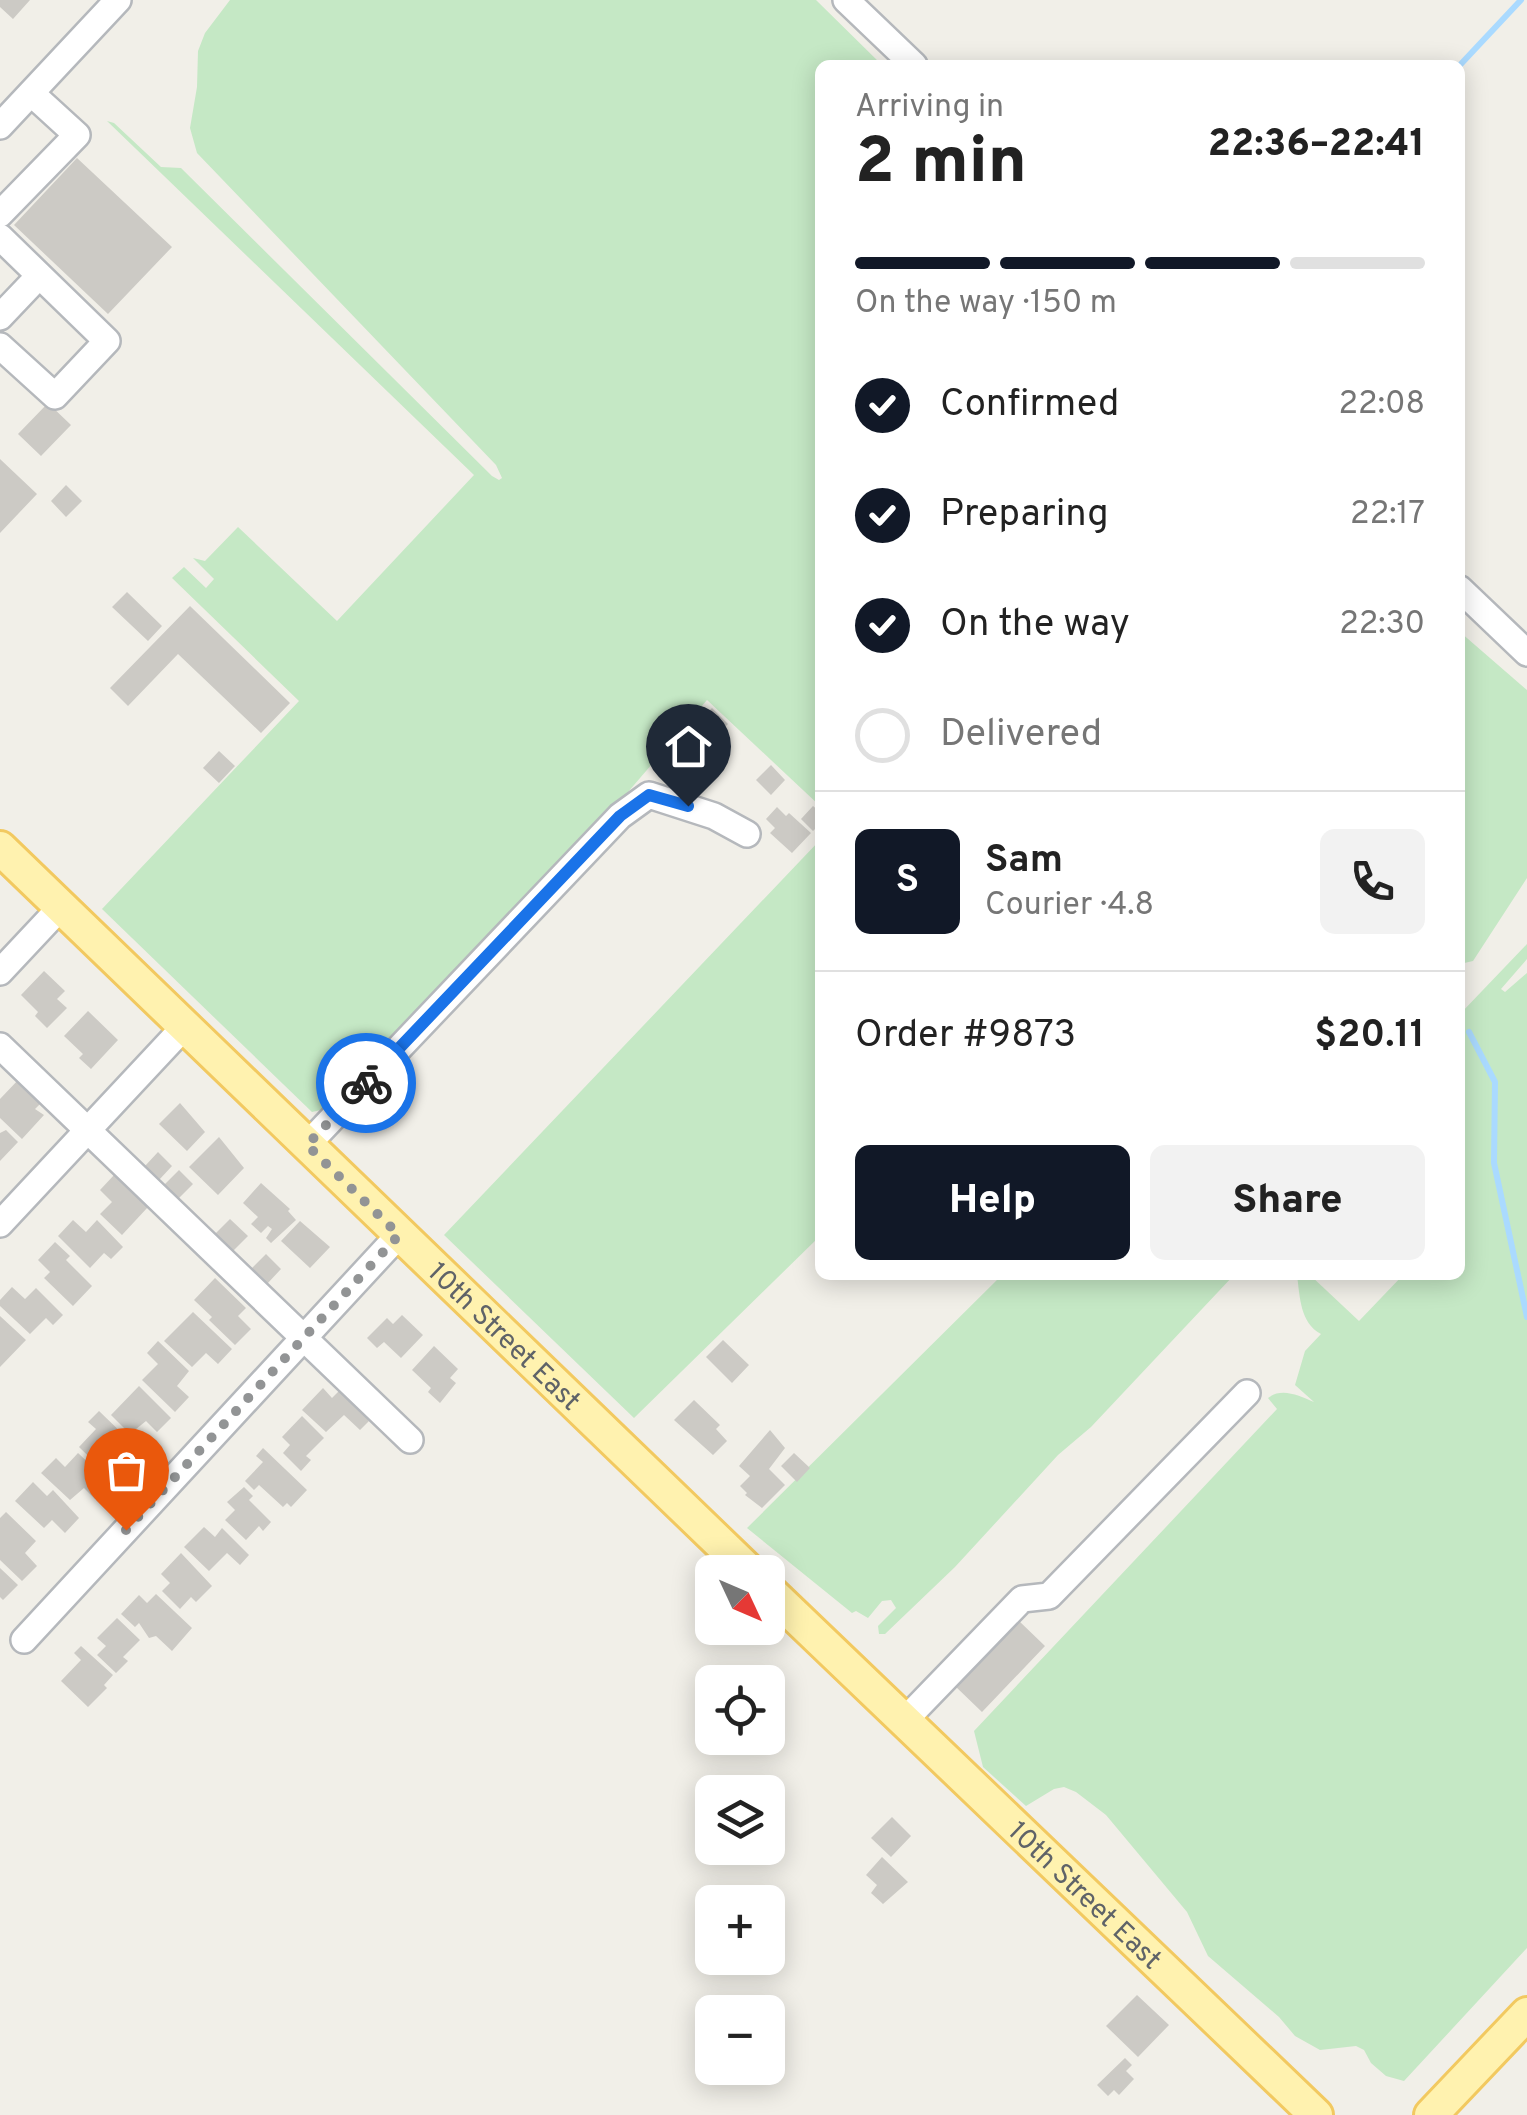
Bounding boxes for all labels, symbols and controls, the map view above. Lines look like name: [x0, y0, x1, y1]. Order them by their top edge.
text: Arriving in: [855, 88, 1004, 128]
text: 22:36–22:41: [1208, 121, 1425, 170]
text: 2 min: [855, 124, 1027, 206]
text: On the way · 150 m: [855, 284, 1117, 324]
icon: check: [855, 378, 910, 433]
text: Confirmed: [940, 381, 1119, 430]
text: 22:08: [1339, 385, 1425, 425]
icon: check: [855, 488, 910, 543]
text: Preparing: [940, 491, 1109, 540]
text: 22:17: [1350, 495, 1425, 535]
icon: check: [855, 598, 910, 653]
text: On the way: [940, 601, 1130, 650]
text: 22:30: [1339, 605, 1425, 645]
pin: [646, 704, 731, 807]
text: Delivered: [940, 711, 1102, 760]
icon: home: [661, 719, 716, 774]
button: phone: [1320, 829, 1425, 934]
text: Sam: [985, 837, 1063, 886]
text: S: [896, 857, 919, 906]
text: Courier · 4.8: [985, 886, 1154, 926]
text: Order #9873: [855, 1012, 1076, 1061]
text: $20.11: [1314, 1012, 1425, 1061]
courier: [316, 1033, 416, 1133]
icon: bike: [339, 1056, 394, 1111]
button: Help: [855, 1145, 1130, 1260]
button: Share: [1150, 1145, 1425, 1260]
street label: 10th Street East: [419, 1256, 587, 1420]
pin: [84, 1428, 169, 1531]
icon: bag: [99, 1443, 154, 1498]
north arrow: [695, 1555, 785, 1645]
map controls: [695, 1555, 785, 2085]
button: locate: [695, 1665, 785, 1755]
button: layers: [695, 1775, 785, 1865]
street label: 10th Street East: [999, 1815, 1168, 1979]
button: +: [695, 1885, 785, 1975]
button: −: [695, 1995, 785, 2085]

